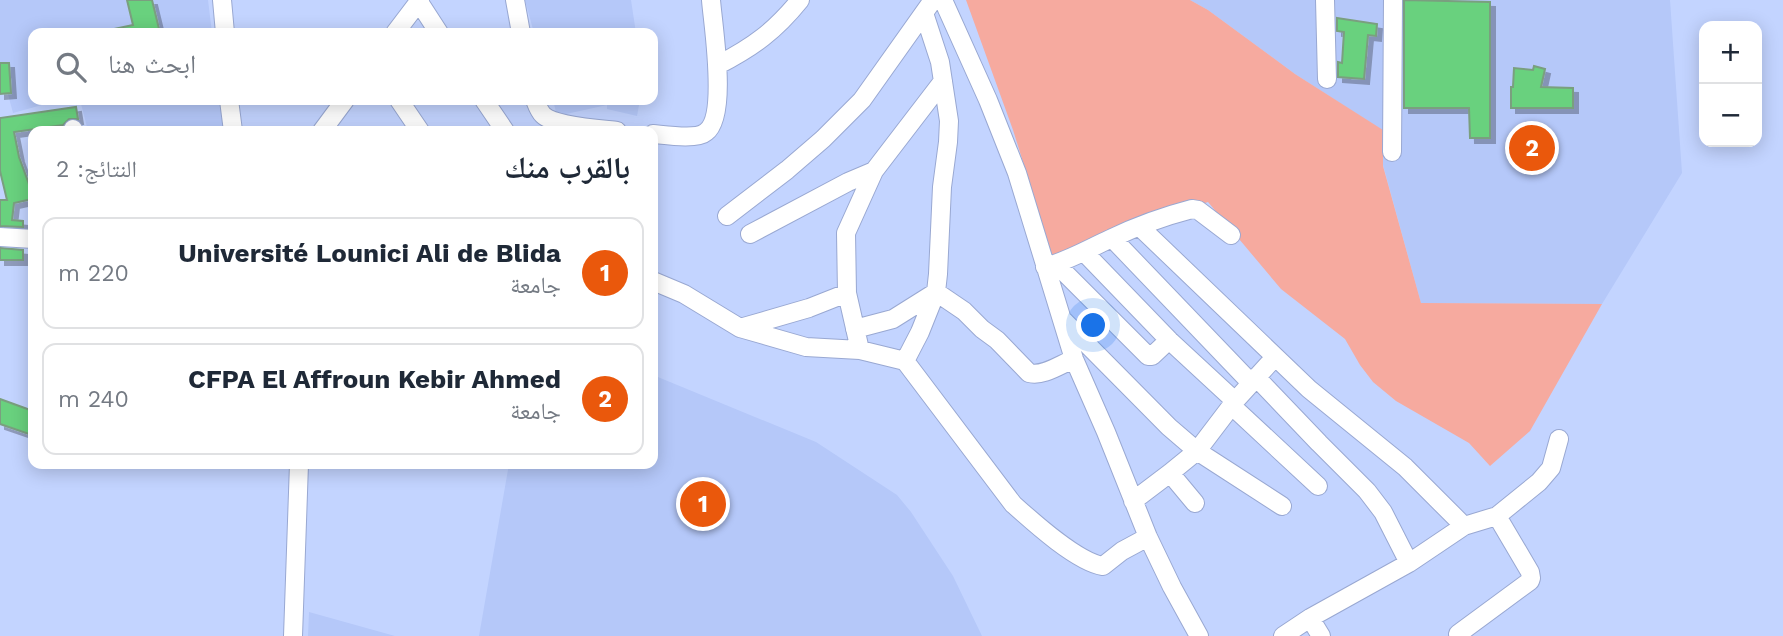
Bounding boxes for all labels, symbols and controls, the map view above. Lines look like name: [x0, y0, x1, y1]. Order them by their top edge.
map controls: [1699, 21, 1762, 147]
button: +: [1699, 21, 1762, 84]
search box: [28, 28, 658, 105]
icon: search: [52, 48, 90, 86]
text: ابحث هنا: [108, 49, 196, 79]
button: −: [1699, 84, 1762, 147]
pin: 2: [1509, 122, 1555, 174]
text: بالقرب منك: [504, 150, 630, 185]
text: النتائج: 2: [56, 156, 137, 183]
text: Université Lounici Ali de Blida: [178, 238, 561, 268]
text: 220 m: [58, 260, 129, 287]
text: 1: [600, 260, 610, 287]
text: جامعة: [510, 272, 561, 299]
your location: [1076, 308, 1110, 342]
text: CFPA El Affroun Kebir Ahmed: [188, 364, 561, 394]
text: 240 m: [58, 386, 129, 413]
text: 2: [598, 386, 612, 413]
text: جامعة: [510, 398, 561, 425]
pin: 1: [680, 478, 726, 530]

